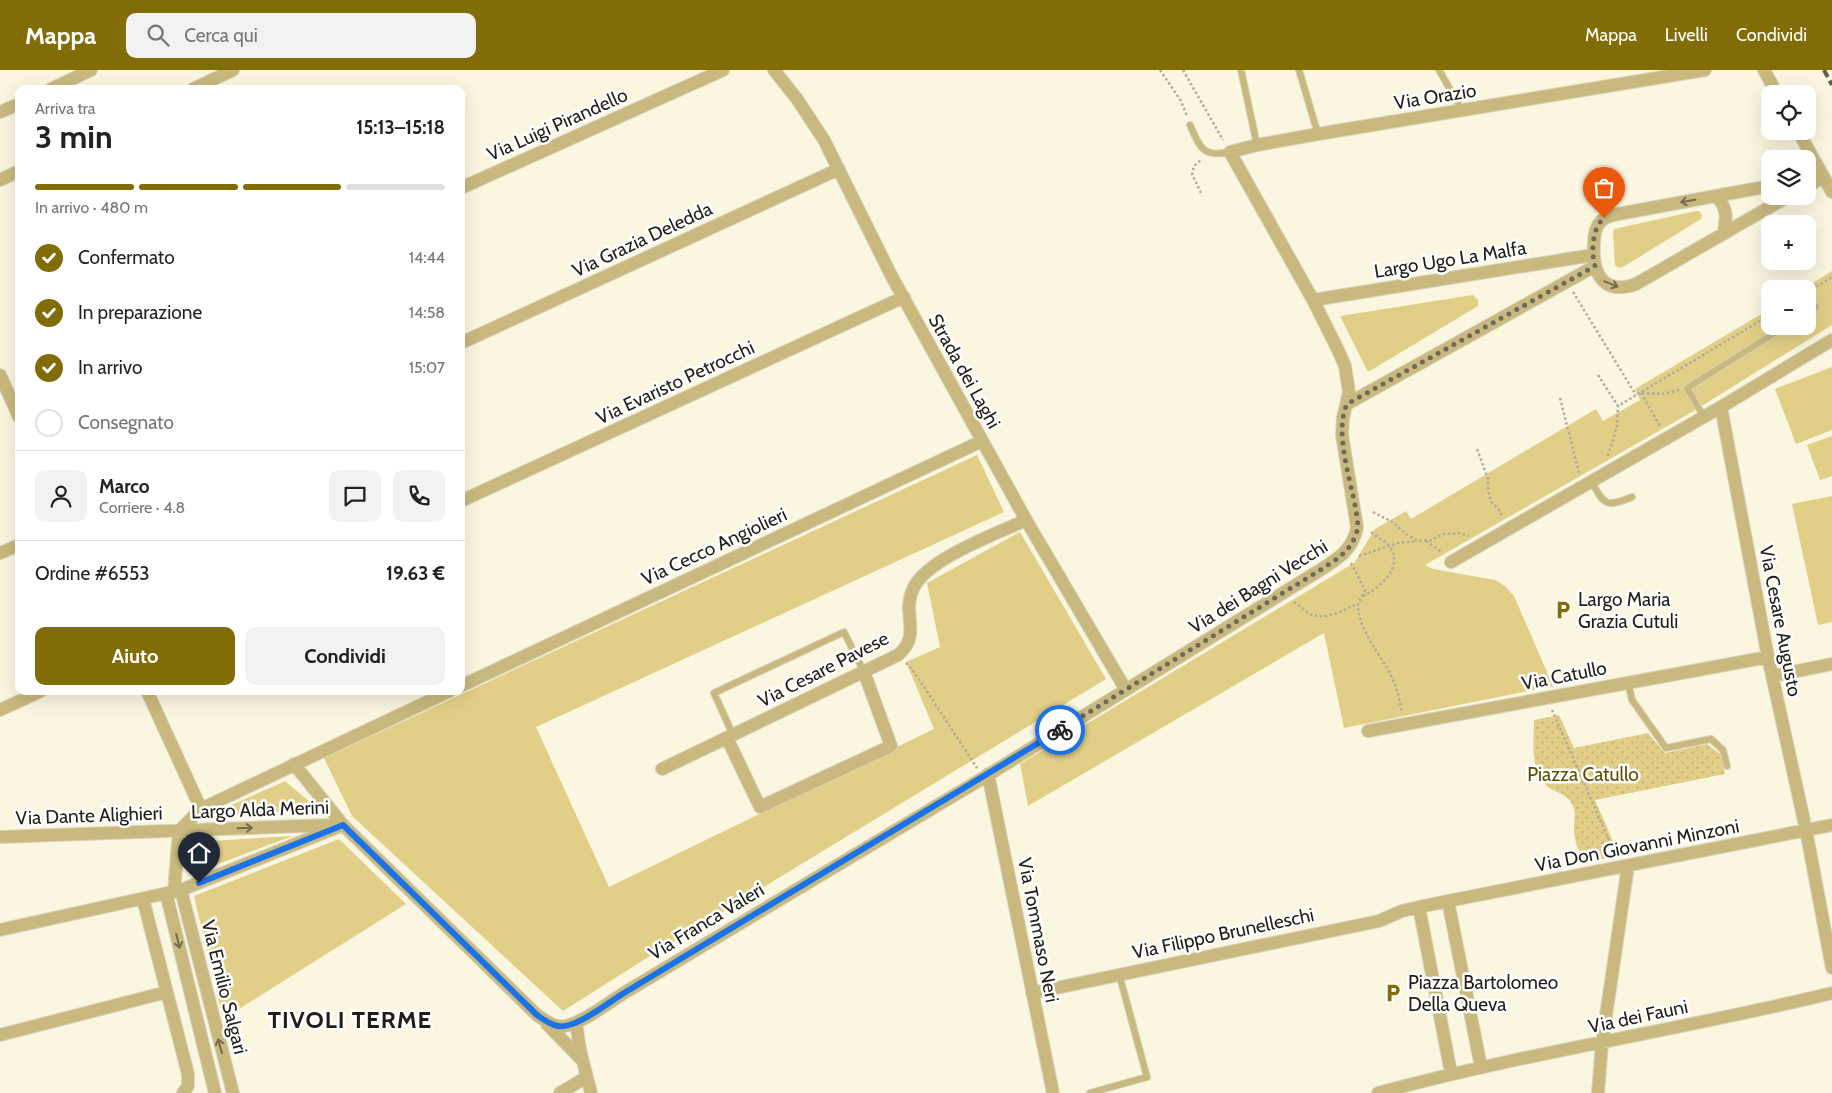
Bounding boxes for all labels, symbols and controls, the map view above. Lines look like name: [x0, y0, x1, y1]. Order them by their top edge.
search box: [126, 13, 476, 58]
text: Mappa: [25, 21, 96, 50]
icon: search: [144, 21, 172, 49]
text: Cerca qui: [184, 24, 258, 47]
text: Mappa: [1585, 24, 1637, 46]
text: Livelli: [1665, 24, 1708, 46]
text: Condividi: [1736, 24, 1807, 46]
street label: Via Orazio: [1392, 79, 1478, 114]
street label: Via Luigi Pirandello: [483, 83, 631, 166]
map controls: [1761, 85, 1816, 335]
button: locate: [1761, 85, 1816, 140]
text: Arriva tra: [35, 99, 95, 118]
text: 15:13–15:18: [356, 116, 445, 139]
text: 3 min: [35, 117, 113, 156]
button: layers: [1761, 150, 1816, 205]
pin: [1583, 167, 1625, 218]
icon: bag: [1590, 174, 1618, 202]
street label: Via Grazia Deledda: [569, 197, 716, 282]
one-way arrow: [1680, 197, 1696, 206]
text: In arrivo · 480 m: [35, 198, 148, 217]
button: +: [1761, 215, 1816, 270]
street label: Largo Ugo La Malfa: [1372, 236, 1528, 283]
icon: check: [35, 244, 63, 272]
text: Confermato: [78, 246, 175, 269]
text: 14:44: [409, 248, 445, 267]
one-way arrow: [1603, 280, 1618, 290]
button: −: [1761, 280, 1816, 335]
icon: check: [35, 299, 63, 327]
text: In preparazione: [78, 301, 202, 324]
text: 14:58: [409, 303, 445, 322]
street label: Strada dei Laghi: [924, 310, 1005, 432]
street label: Via Evaristo Petrocchi: [592, 336, 758, 429]
icon: check: [35, 354, 63, 382]
text: In arrivo: [78, 356, 142, 379]
text: 15:07: [409, 358, 445, 377]
text: Consegnato: [78, 411, 174, 434]
button: person: [35, 470, 87, 522]
button: chat: [329, 470, 381, 522]
button: phone: [393, 470, 445, 522]
text: Marco: [99, 475, 150, 498]
text: Corriere · 4.8: [99, 498, 185, 517]
street label: Via Cecco Angiolieri: [638, 503, 790, 590]
street label: Via dei Bagni Vecchi: [1185, 535, 1332, 638]
street label: Via Cesare Augusto: [1755, 544, 1806, 699]
text: Ordine #6553: [35, 562, 149, 585]
text: 19.63 €: [386, 562, 445, 585]
place label: Largo Maria Grazia Cutuli: [1578, 588, 1678, 633]
parking icon: Largo Maria Grazia Cutuli: [1552, 599, 1574, 621]
street label: Via Cesare Pavese: [754, 626, 893, 712]
button: Aiuto: [35, 627, 235, 685]
button: Condividi: [245, 627, 445, 685]
street label: Via Catullo: [1520, 656, 1609, 695]
courier: [1035, 705, 1085, 755]
icon: bike: [1046, 716, 1074, 744]
park label: Piazza Catullo: [1527, 763, 1639, 786]
street label: Largo Alda Merini: [191, 796, 329, 823]
street label: Via Dante Alighieri: [15, 801, 163, 830]
street label: Via Don Giovanni Minzoni: [1533, 814, 1741, 877]
one-way arrow: [237, 824, 253, 833]
pin: [178, 832, 220, 883]
icon: home: [185, 839, 213, 867]
street label: Via Tommaso Neri: [1013, 856, 1064, 1004]
street label: Via Franca Valeri: [644, 878, 768, 965]
street label: Via Filippo Brunelleschi: [1130, 903, 1316, 964]
street label: Via Emilio Salgari: [197, 918, 252, 1057]
one-way arrow: [174, 932, 183, 948]
place label: Piazza Bartolomeo Della Queva: [1408, 971, 1558, 1016]
parking icon: Piazza Bartolomeo Della Queva: [1382, 982, 1404, 1004]
street label: Via dei Fauni: [1586, 995, 1690, 1038]
district label: TIVOLI TERME: [268, 1005, 432, 1034]
one-way arrow: [215, 1038, 224, 1054]

